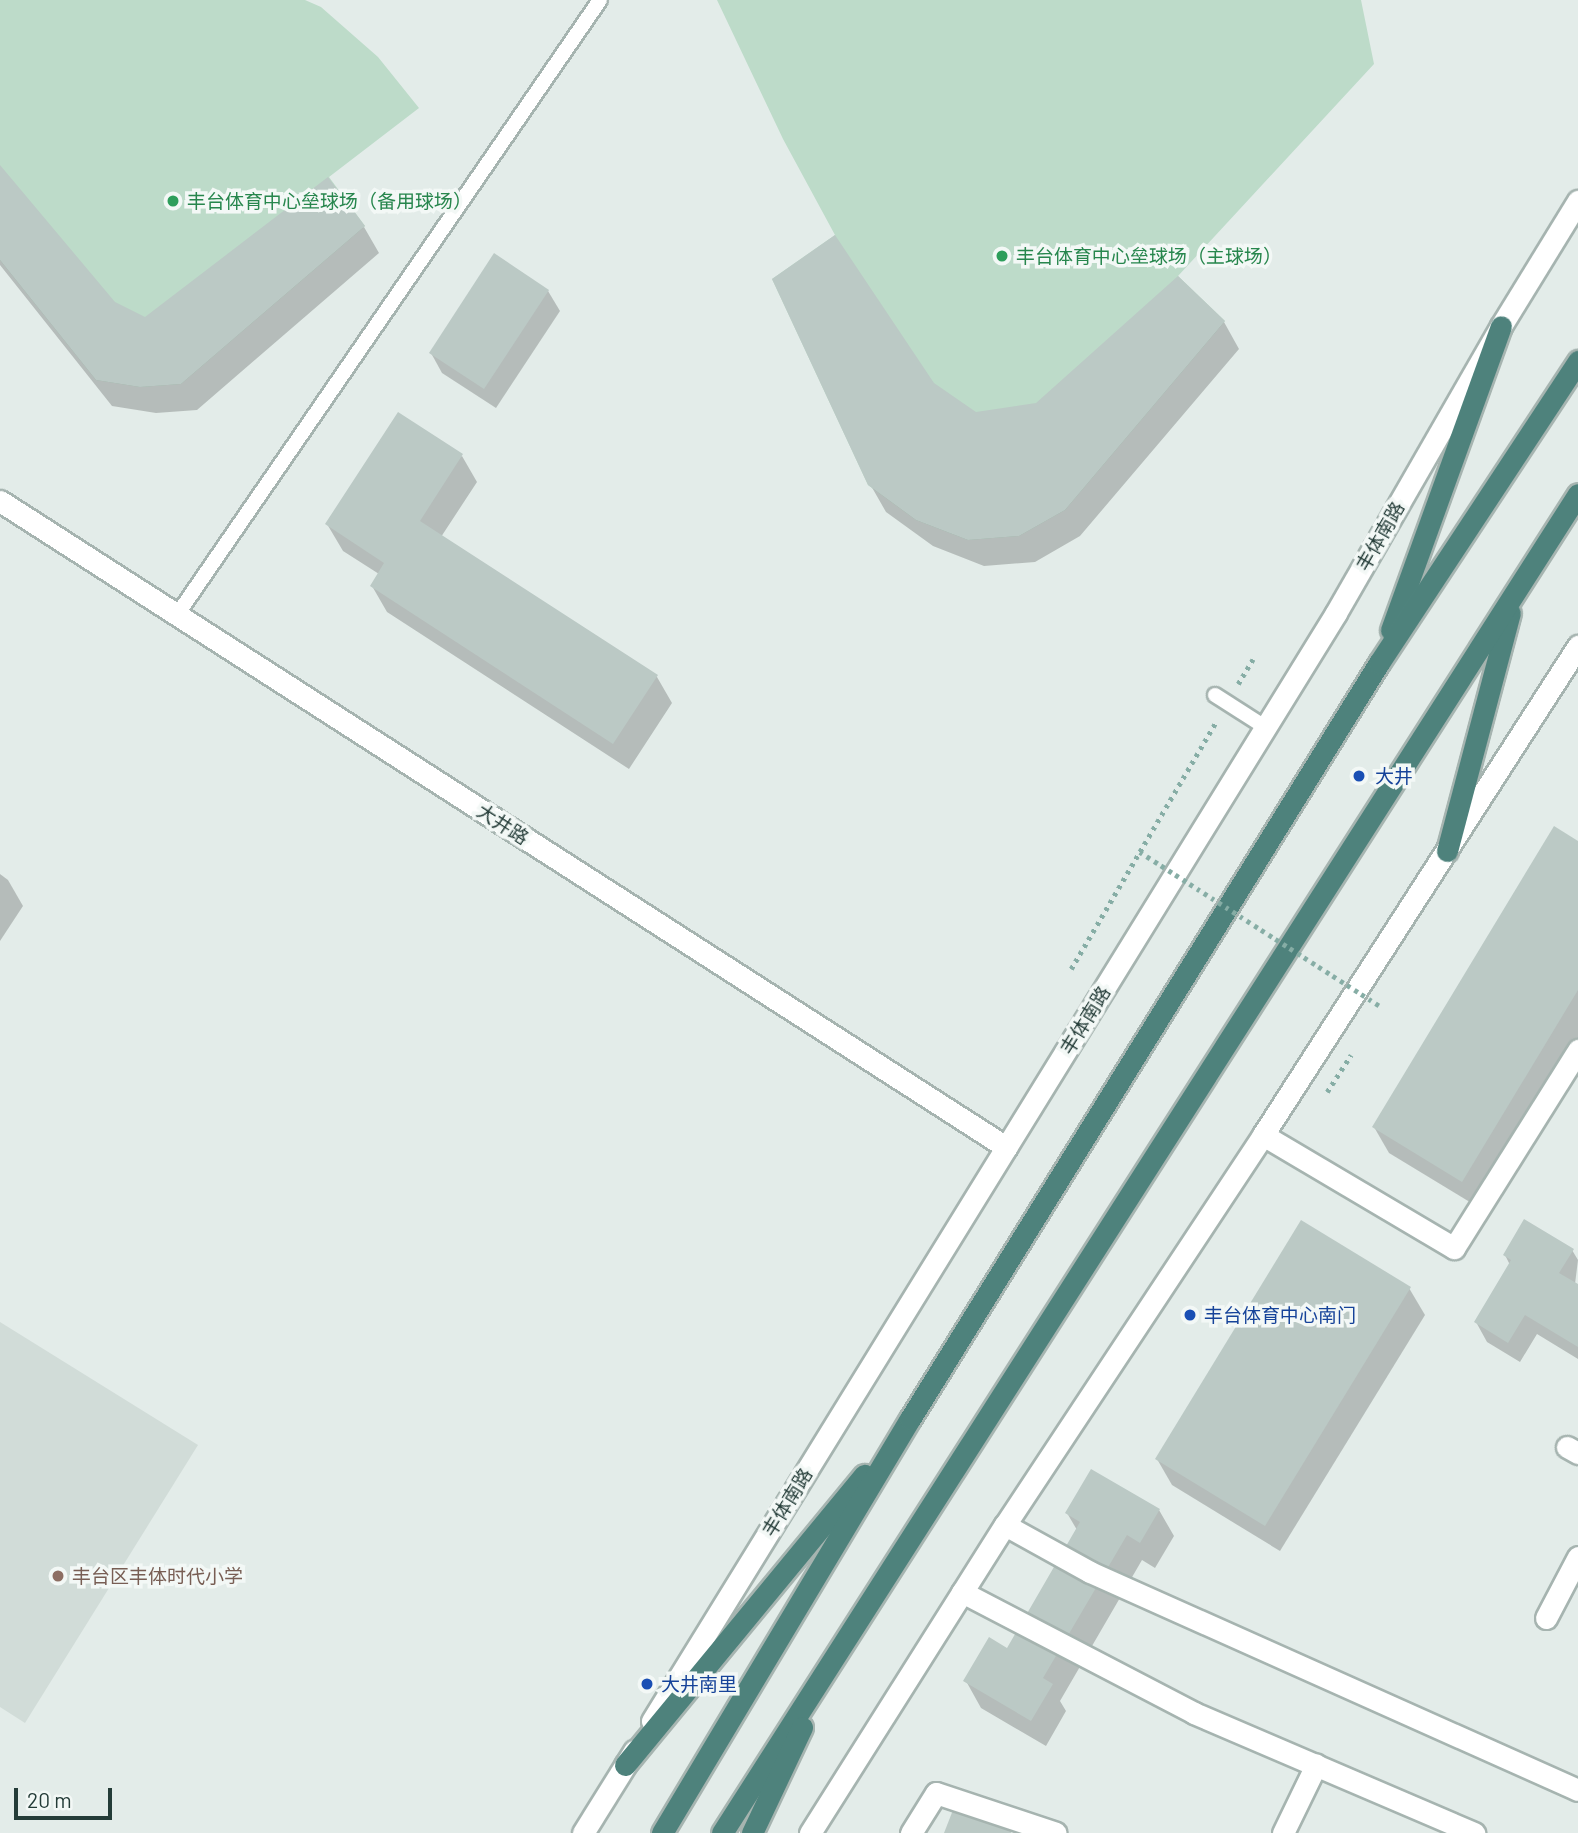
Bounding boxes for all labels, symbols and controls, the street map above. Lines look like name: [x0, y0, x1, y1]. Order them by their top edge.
place label: 丰台体育中心垒球场（备用球场）: [187, 190, 472, 212]
marker: 丰台体育中心垒球场（备用球场）: [165, 193, 181, 209]
place label: 丰台体育中心垒球场（主球场）: [1016, 245, 1282, 267]
marker: 丰台体育中心垒球场（主球场）: [994, 248, 1010, 264]
street label: 丰体南路: [1351, 497, 1409, 575]
place label: 大井: [1375, 765, 1413, 787]
marker: 大井: [1349, 766, 1369, 786]
street label: 大井路: [473, 799, 533, 849]
street label: 丰体南路: [1055, 982, 1115, 1058]
place label: 丰台体育中心南门: [1204, 1304, 1356, 1326]
marker: 丰台体育中心南门: [1182, 1307, 1198, 1323]
street label: 丰体南路: [757, 1464, 817, 1540]
place label: 丰台区丰体时代小学: [72, 1565, 243, 1587]
marker: 丰台区丰体时代小学: [50, 1568, 66, 1584]
place label: 大井南里: [661, 1673, 737, 1695]
marker: 大井南里: [639, 1676, 655, 1692]
scale bar: [18, 1773, 116, 1817]
text: 20 m: [27, 1787, 72, 1812]

